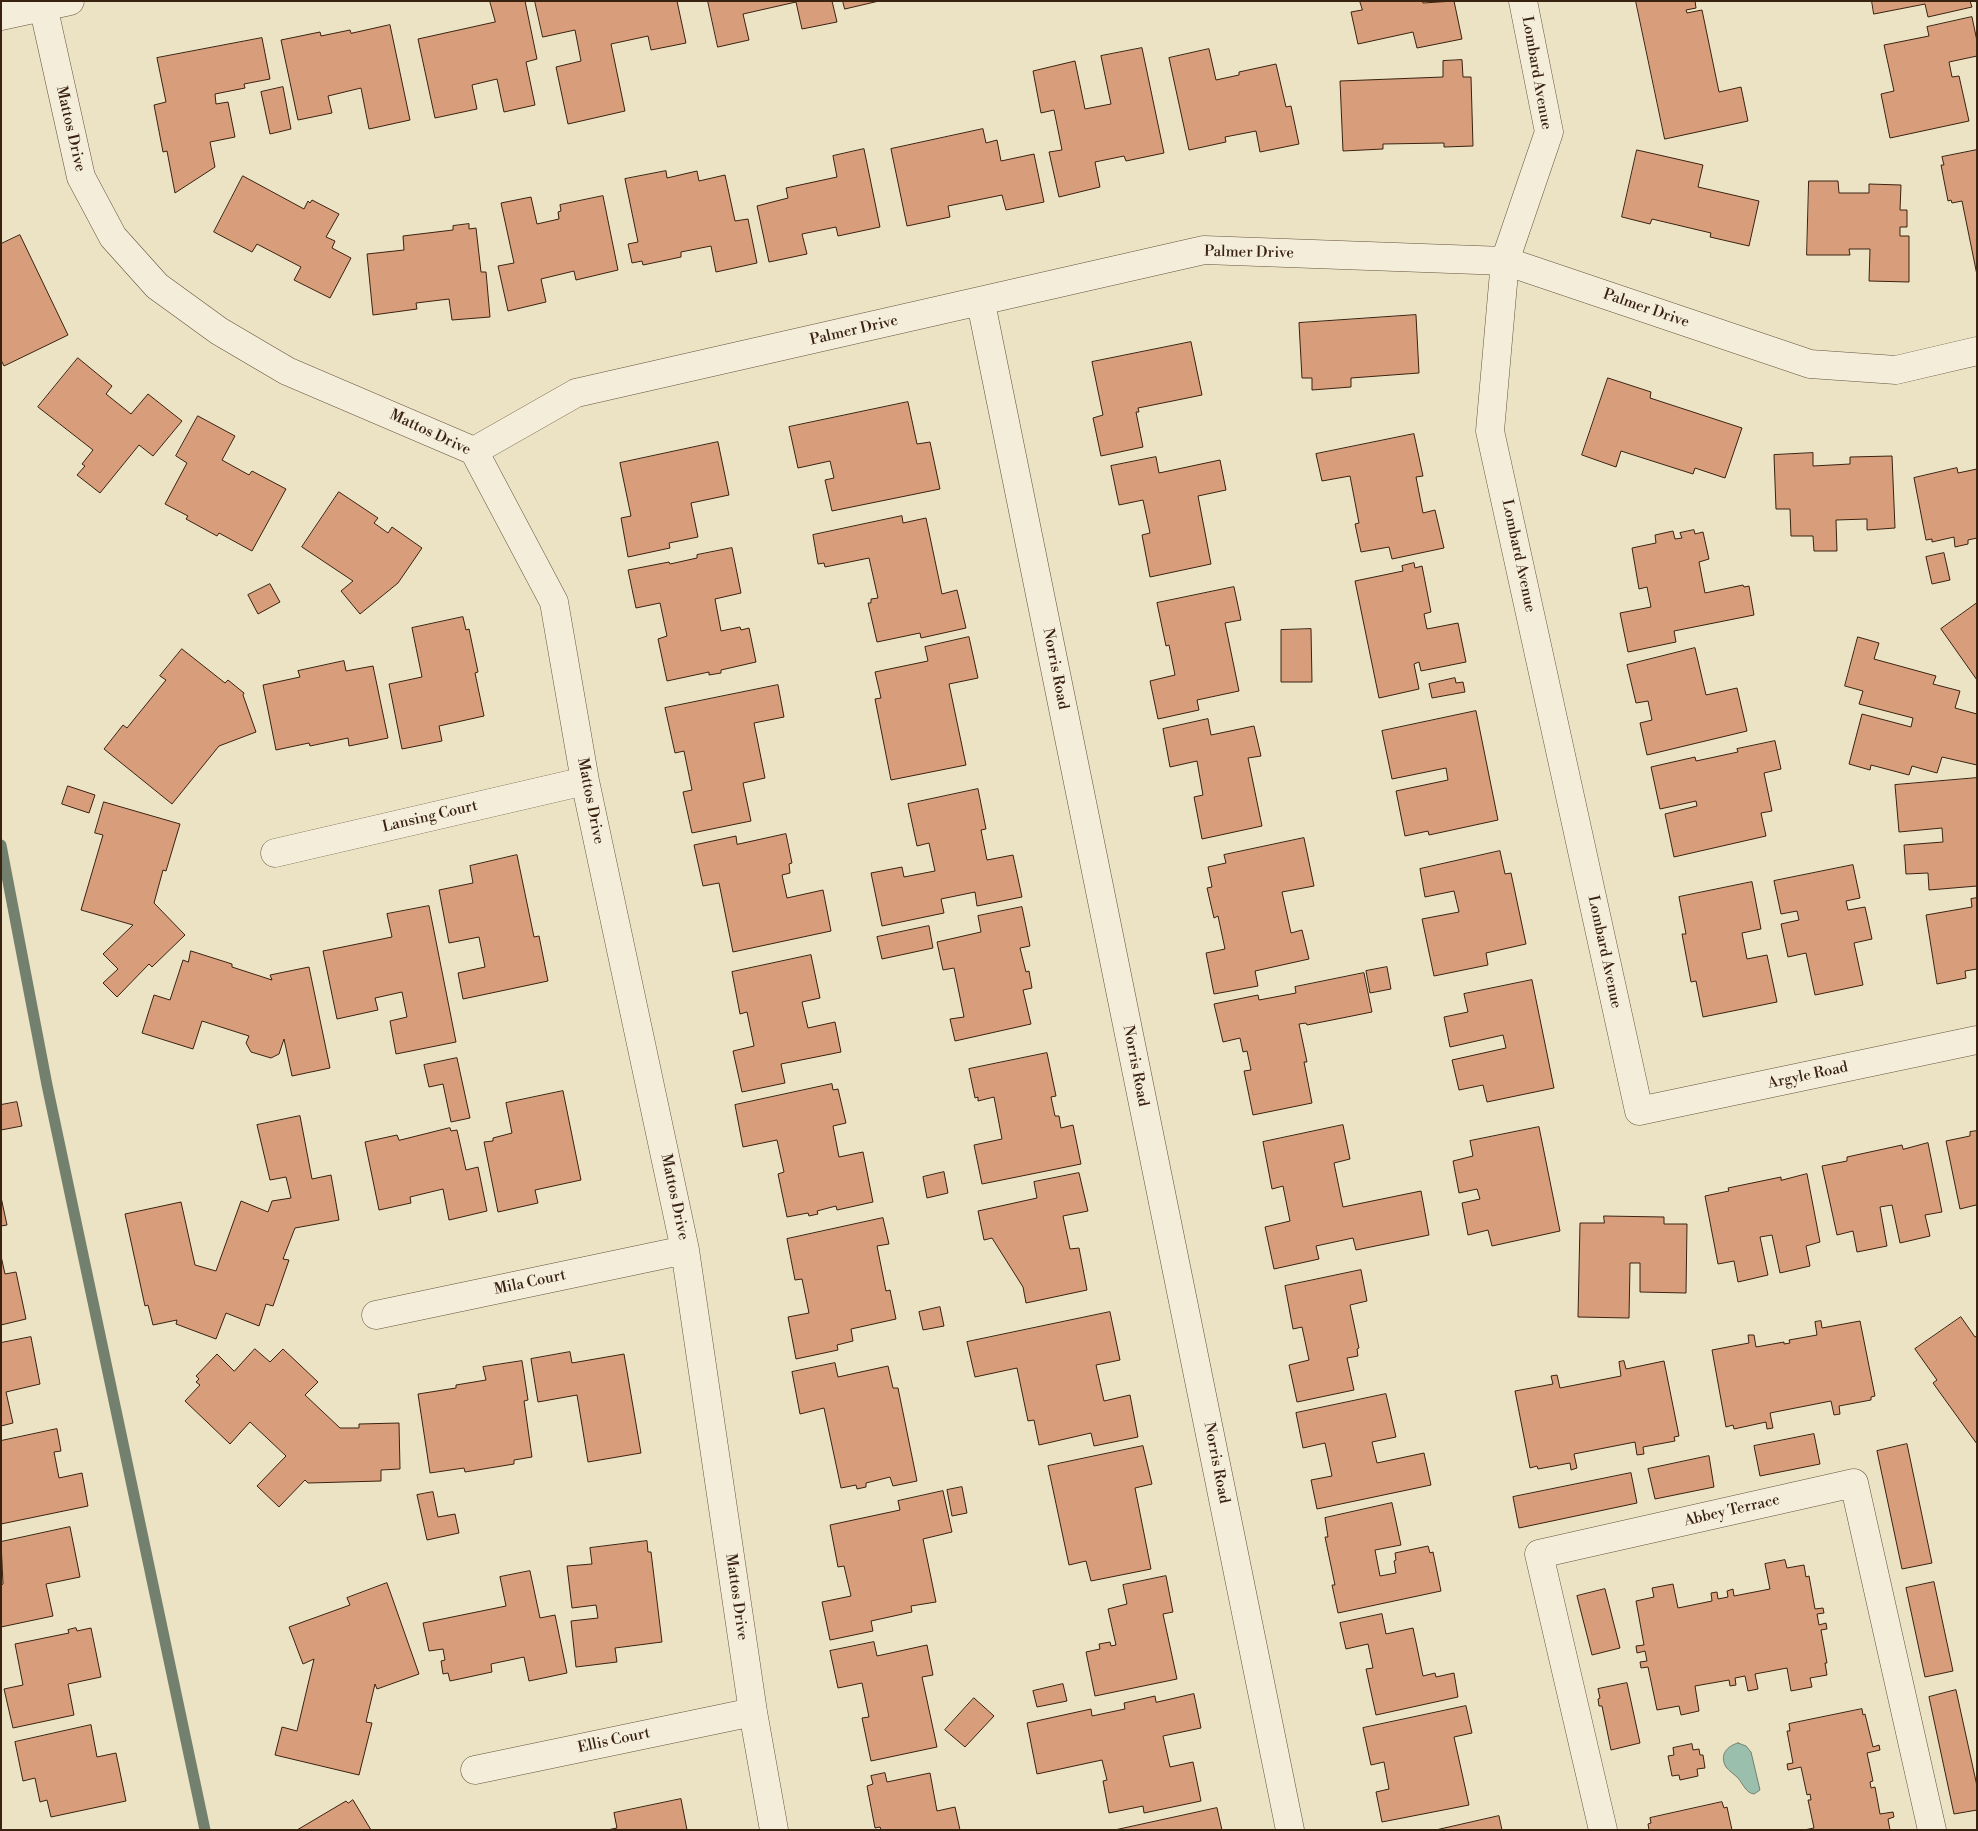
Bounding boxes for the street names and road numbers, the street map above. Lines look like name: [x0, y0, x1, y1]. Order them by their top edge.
street label: Lombard Avenue: [1517, 15, 1555, 131]
street label: Mattos Drive: [51, 84, 89, 174]
street label: Palmer Drive: [1204, 243, 1294, 263]
street label: Palmer Drive: [1601, 286, 1691, 332]
street label: Palmer Drive: [808, 312, 900, 350]
street label: Mattos Drive: [387, 406, 473, 460]
street label: Lombard Avenue: [1497, 498, 1539, 614]
street label: Norris Road: [1038, 627, 1072, 711]
street label: Mattos Drive: [573, 756, 607, 846]
street label: Lansing Court: [381, 797, 479, 837]
street label: Lombard Avenue: [1583, 894, 1625, 1010]
street label: Norris Road: [1118, 1024, 1152, 1108]
street label: Argyle Road: [1766, 1059, 1850, 1093]
street label: Mattos Drive: [656, 1152, 692, 1242]
street label: Mila Court: [493, 1267, 567, 1299]
street label: Norris Road: [1199, 1421, 1233, 1505]
street label: Abbey Terrace: [1682, 1491, 1782, 1531]
street label: Mattos Drive: [721, 1552, 751, 1642]
street label: Ellis Court: [576, 1725, 652, 1757]

